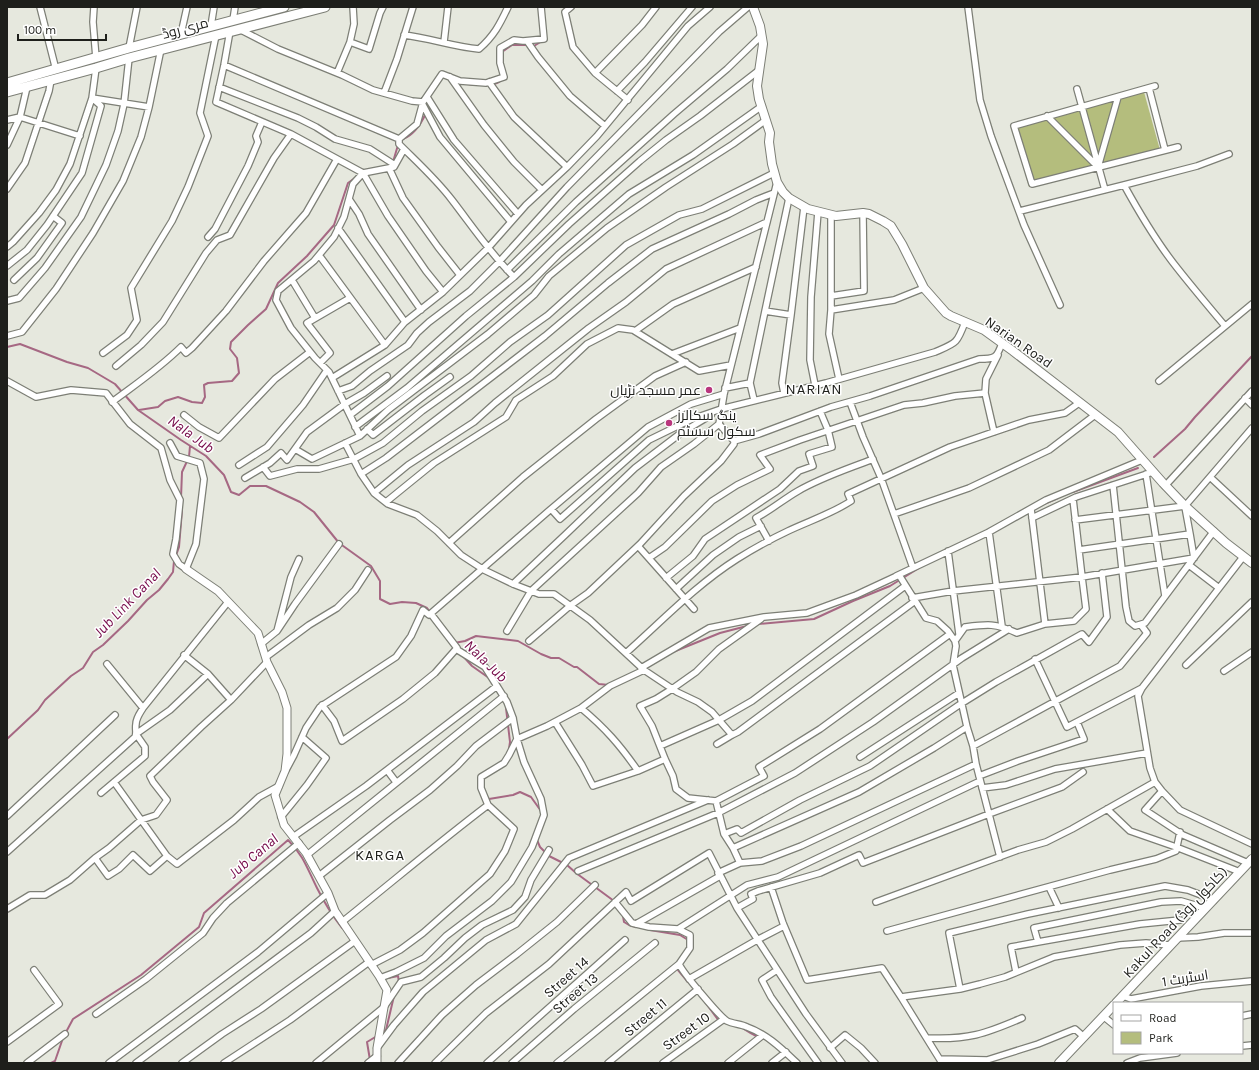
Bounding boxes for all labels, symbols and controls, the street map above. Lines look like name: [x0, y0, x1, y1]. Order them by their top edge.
street label: مری روڈ: [160, 14, 210, 43]
scale bar: [18, 16, 106, 42]
text: 100 m: [24, 23, 56, 37]
street label: Narian Road: [982, 313, 1056, 372]
district label: NARIAN: [785, 380, 843, 398]
place label: عمر مسجد نڑیاں: [610, 382, 701, 399]
marker: عمر مسجد نڑیاں: [704, 385, 714, 395]
place label: ینگ سکالرز سکول سسٹم: [676, 407, 756, 441]
water label: Nala Jub: [164, 411, 218, 457]
marker: ینگ سکالرز سکول سسٹم: [664, 418, 674, 428]
water label: Jub Link Canal: [89, 564, 165, 641]
water label: Nala Jub: [461, 636, 511, 686]
water label: Jub Canal: [224, 830, 282, 882]
district label: KARGA: [355, 846, 405, 864]
street label: Kakul Road (کاکول روڈ): [1119, 863, 1231, 981]
street label: Street 14: [540, 953, 592, 1002]
street label: اسٹریٹ 1: [1161, 966, 1210, 991]
street label: Street 13: [549, 969, 602, 1017]
street label: Street 11: [620, 994, 670, 1040]
legend: [1113, 1002, 1243, 1054]
street label: Street 10: [659, 1008, 713, 1054]
text: Road: [1149, 1011, 1177, 1025]
text: Park: [1149, 1031, 1174, 1045]

